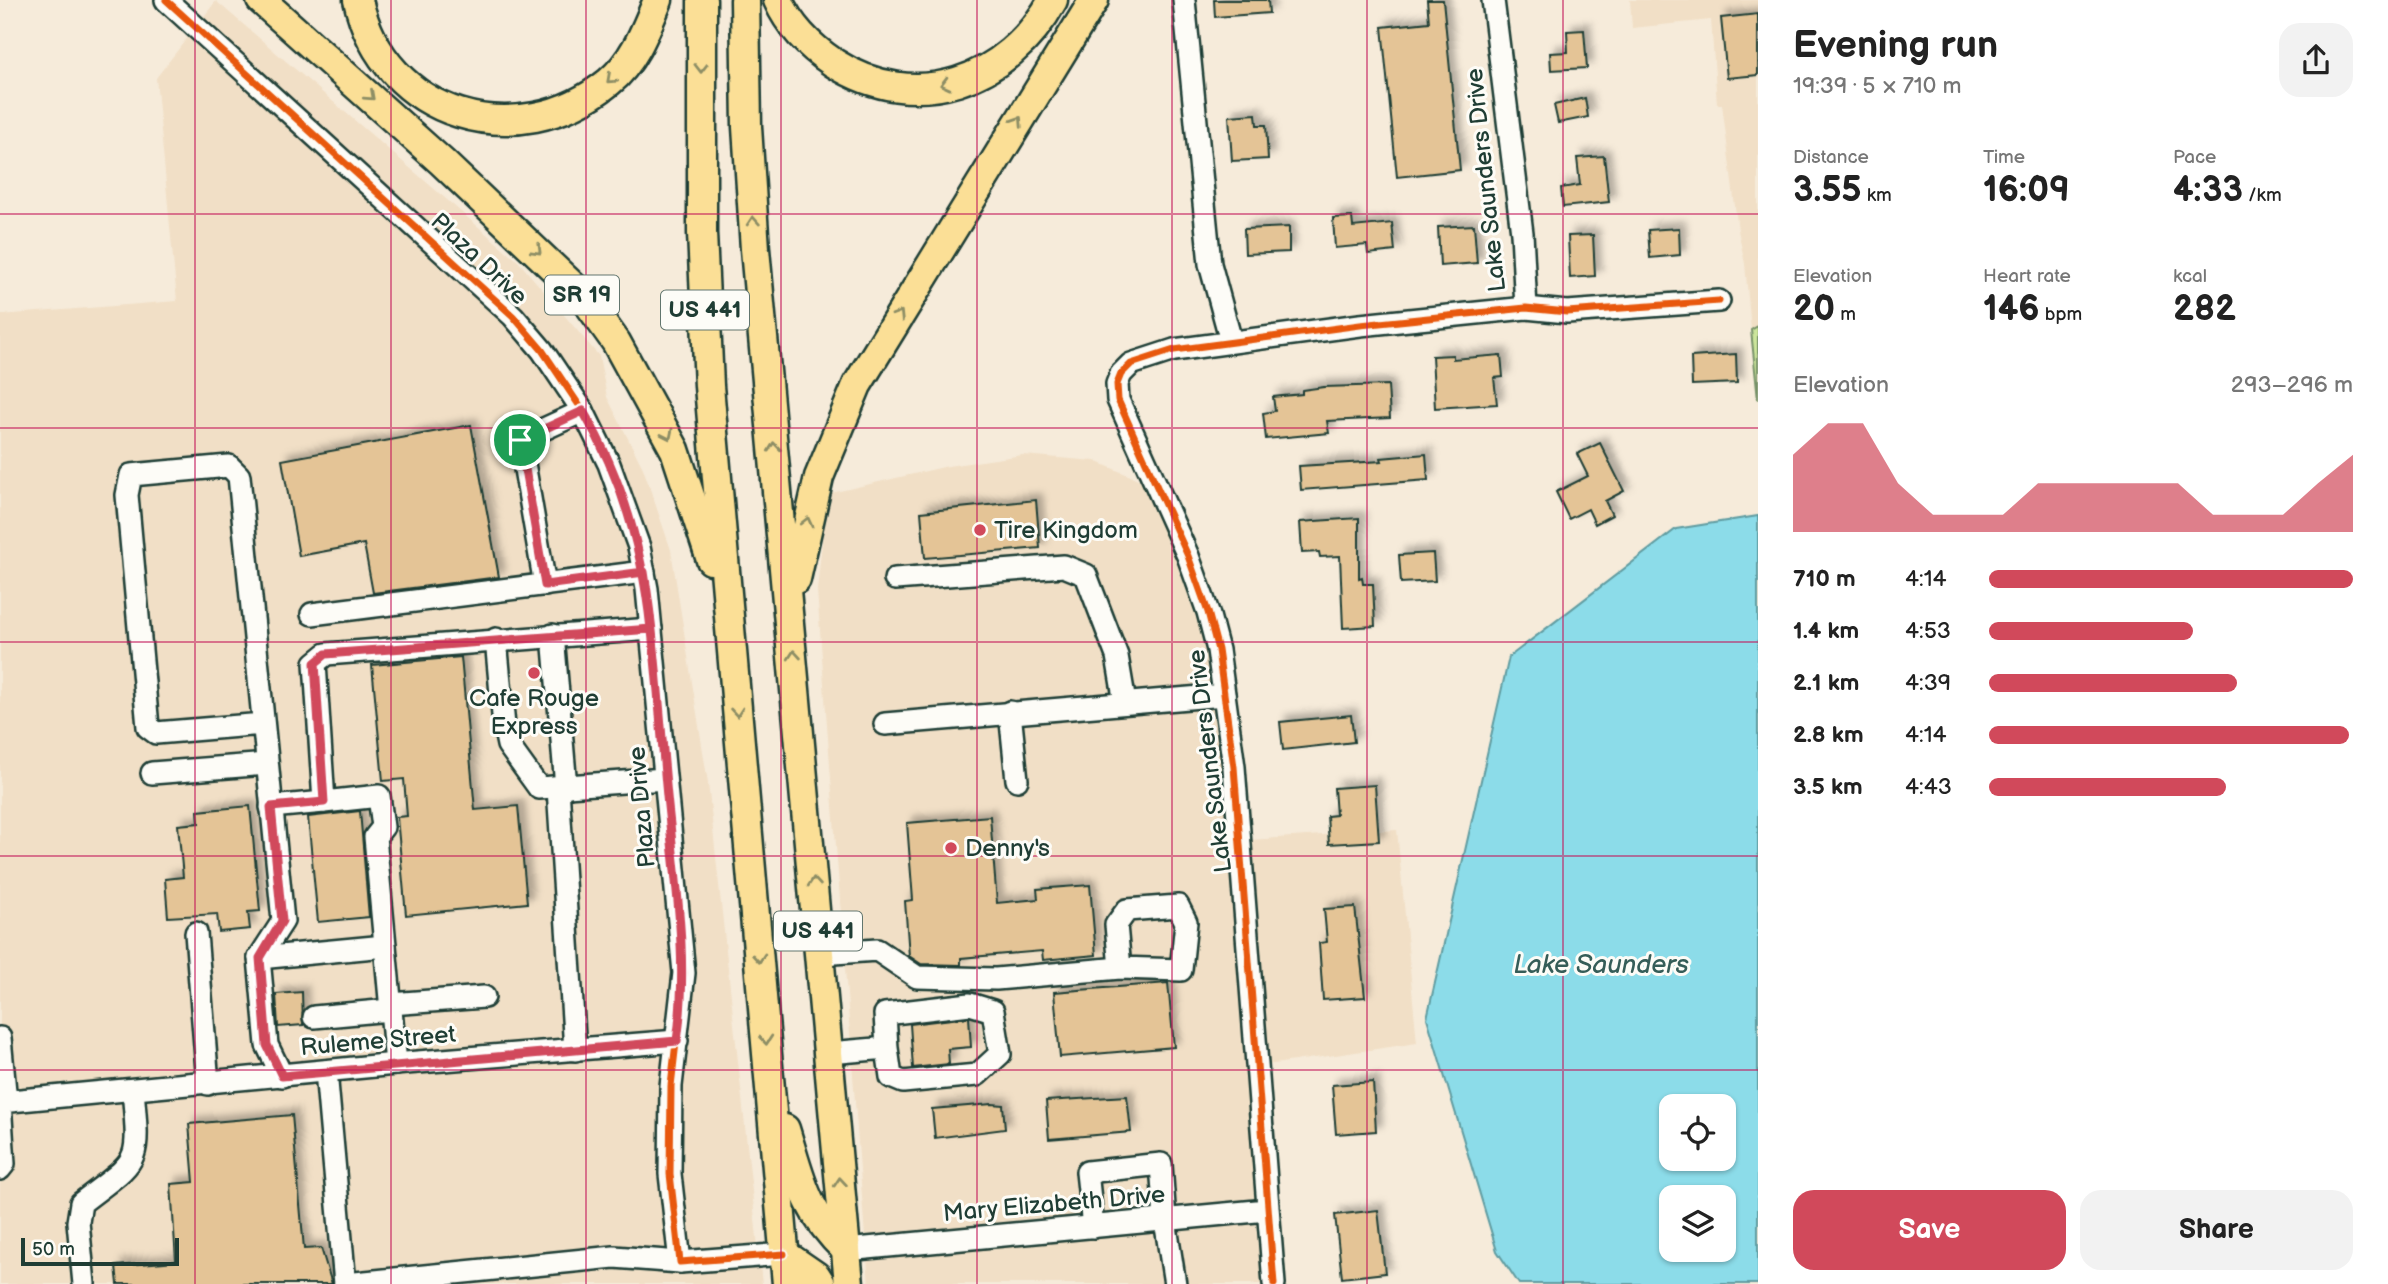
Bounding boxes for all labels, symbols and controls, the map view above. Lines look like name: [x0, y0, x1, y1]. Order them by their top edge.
text: Evening run: [1793, 23, 1998, 68]
button: share: [2279, 23, 2353, 97]
one-way arrow: [693, 63, 709, 74]
street label: Lake Saunders Drive: [1460, 67, 1512, 293]
one-way arrow: [606, 71, 619, 83]
text: 19:39 · 5 × 710 m: [1793, 72, 1962, 100]
one-way arrow: [939, 76, 951, 90]
one-way arrow: [362, 88, 375, 100]
one-way arrow: [1010, 116, 1022, 129]
text: Distance: [1793, 146, 1869, 169]
text: Time: [1983, 146, 2025, 169]
text: Pace: [2173, 146, 2216, 169]
text: 3.55: [1793, 169, 1862, 212]
text: 16:09: [1983, 169, 2070, 212]
text: 4:33: [2173, 169, 2243, 212]
text: km: [1862, 184, 1892, 207]
text: /km: [2243, 184, 2282, 207]
street label: Plaza Drive: [425, 207, 533, 311]
one-way arrow: [746, 215, 761, 226]
one-way arrow: [529, 242, 542, 255]
text: Elevation: [1793, 265, 1872, 288]
text: Heart rate: [1983, 265, 2071, 288]
text: kcal: [2173, 265, 2207, 288]
road number: SR 19: [545, 276, 619, 314]
text: 20: [1793, 288, 1835, 331]
text: 146: [1983, 288, 2040, 331]
text: 282: [2173, 288, 2236, 331]
road number: US 441: [661, 290, 749, 330]
text: m: [1835, 303, 1856, 326]
text: bpm: [2040, 303, 2082, 326]
one-way arrow: [891, 309, 904, 322]
text: Elevation: [1793, 371, 1889, 399]
text: 293–296 m: [2231, 371, 2353, 399]
pin: [490, 410, 550, 470]
icon: arrive: [501, 421, 539, 459]
one-way arrow: [659, 428, 673, 440]
one-way arrow: [767, 441, 782, 452]
one-way arrow: [799, 516, 813, 528]
place label: Tire Kingdom: [994, 516, 1138, 545]
marker: Tire Kingdom: [972, 522, 988, 538]
text: 710 m: [1793, 565, 1856, 593]
text: 4:14: [1905, 565, 1947, 593]
text: 1.4 km: [1793, 617, 1859, 645]
text: 4:53: [1905, 617, 1951, 645]
street label: Lake Saunders Drive: [1182, 648, 1238, 874]
one-way arrow: [787, 649, 802, 660]
marker: Cafe Rouge Express: [526, 665, 542, 681]
text: 2.1 km: [1793, 669, 1859, 697]
text: 4:39: [1905, 669, 1951, 697]
place label: Cafe Rouge Express: [469, 684, 599, 741]
one-way arrow: [729, 706, 744, 718]
text: 2.8 km: [1793, 721, 1864, 749]
text: 4:14: [1905, 721, 1947, 749]
street label: Plaza Drive: [622, 745, 662, 869]
text: 3.5 km: [1793, 773, 1863, 801]
text: 4:43: [1905, 773, 1952, 801]
place label: Denny's: [965, 834, 1050, 863]
marker: Denny's: [943, 840, 959, 856]
one-way arrow: [807, 876, 822, 887]
road number: US 441: [774, 912, 862, 950]
water label: Lake Saunders: [1513, 950, 1689, 981]
one-way arrow: [751, 953, 766, 964]
street label: Ruleme Street: [299, 1020, 458, 1062]
one-way arrow: [759, 1034, 774, 1046]
map controls: [1659, 1094, 1736, 1262]
button: locate: [1659, 1094, 1736, 1171]
one-way arrow: [833, 1176, 848, 1187]
street label: Mary Elizabeth Drive: [942, 1180, 1166, 1228]
button: layers: [1659, 1185, 1736, 1262]
button: Save: [1793, 1190, 2066, 1270]
button: Share: [2080, 1190, 2353, 1270]
scale bar: [21, 1235, 178, 1267]
text: 50 m: [32, 1238, 75, 1261]

